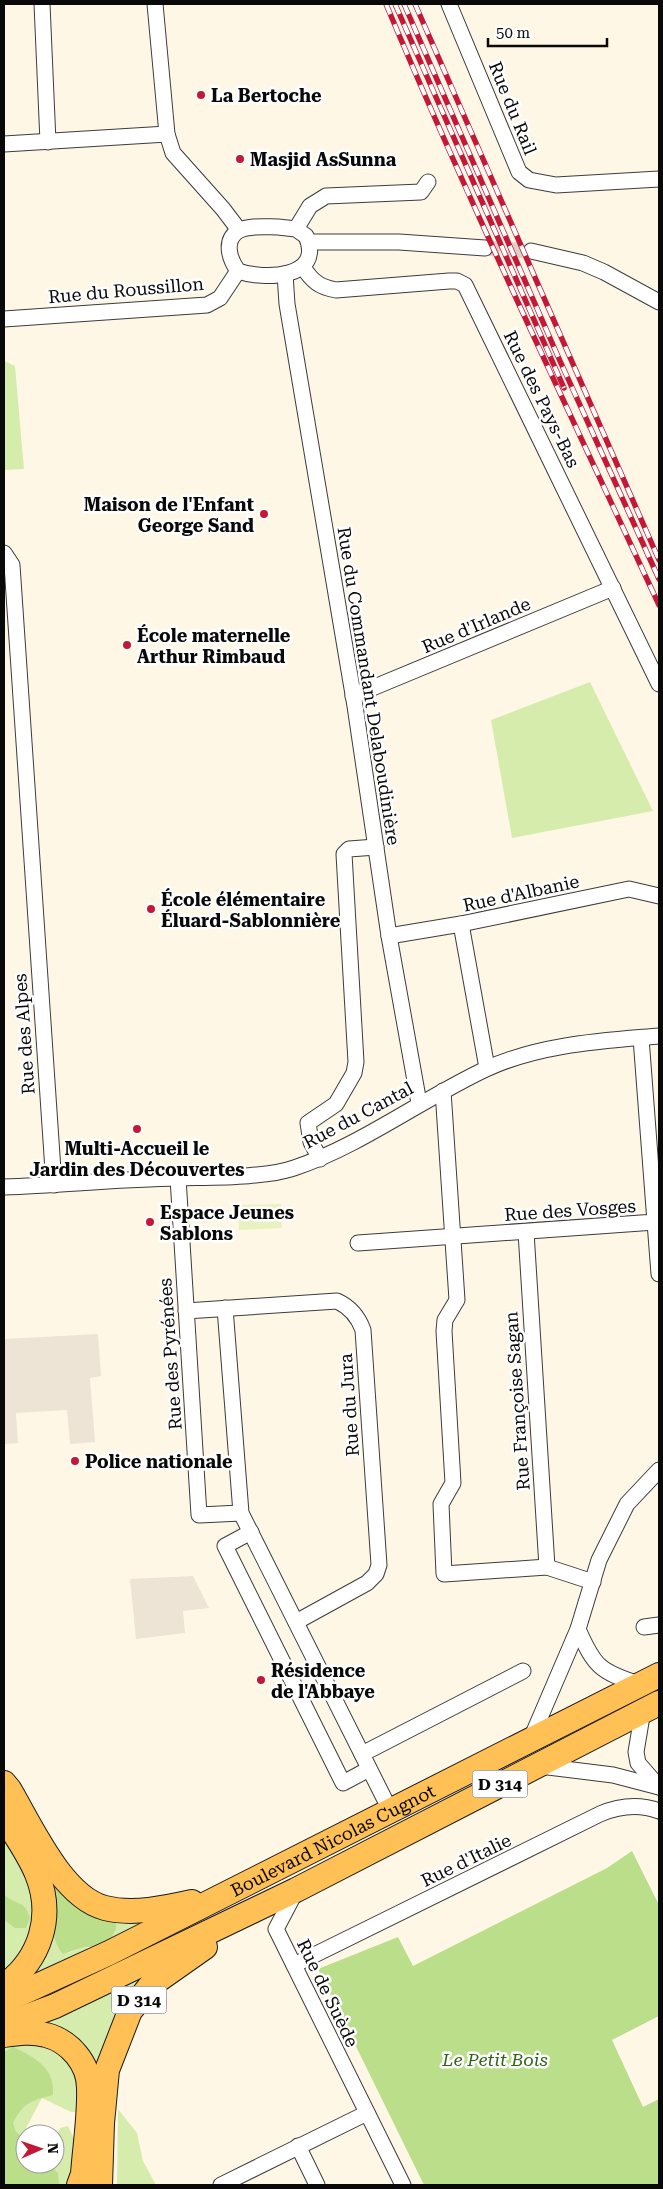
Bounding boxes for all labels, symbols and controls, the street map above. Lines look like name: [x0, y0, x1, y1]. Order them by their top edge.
scale bar: [488, 15, 607, 47]
text: 50 m: [496, 24, 531, 42]
street label: Rue du Rail: [485, 58, 541, 158]
place label: La Bertoche: [211, 85, 322, 106]
marker: La Bertoche: [195, 89, 207, 101]
place label: Masjid AsSunna: [250, 149, 397, 170]
marker: Masjid AsSunna: [234, 153, 246, 165]
street label: Rue du Roussillon: [47, 273, 205, 307]
street label: Rue des Pays-Bas: [500, 327, 584, 471]
place label: Maison de l'Enfant George Sand: [84, 494, 254, 536]
marker: Maison de l'Enfant George Sand: [258, 508, 270, 520]
street label: Rue du Commandant Delaboudinière: [333, 525, 405, 847]
street label: Rue d'Irlande: [419, 593, 534, 657]
place label: École maternelle Arthur Rimbaud: [137, 624, 291, 667]
marker: École maternelle Arthur Rimbaud: [121, 639, 133, 651]
street label: Rue d'Albanie: [461, 870, 581, 916]
place label: École élémentaire Éluard-Sablonnière: [161, 888, 341, 931]
marker: École élémentaire Éluard-Sablonnière: [145, 903, 157, 915]
street label: Rue des Alpes: [9, 973, 39, 1095]
street label: Rue du Cantal: [299, 1077, 417, 1153]
marker: Multi-Accueil le Jardin des Découvertes: [131, 1123, 143, 1135]
place label: Multi-Accueil le Jardin des Découvertes: [29, 1138, 245, 1180]
street label: Rue des Vosges: [504, 1195, 636, 1225]
place label: Espace Jeunes Sablons: [160, 1202, 294, 1244]
marker: Espace Jeunes Sablons: [144, 1216, 156, 1228]
street label: Rue des Pyrénées: [154, 1277, 186, 1431]
street label: Rue Françoise Sagan: [500, 1310, 534, 1491]
street label: Rue du Jura: [335, 1353, 363, 1457]
place label: Police nationale: [85, 1451, 233, 1472]
marker: Police nationale: [69, 1455, 81, 1467]
place label: Résidence de l'Abbaye: [271, 1660, 375, 1702]
marker: Résidence de l'Abbaye: [255, 1674, 267, 1686]
road number: D 314: [472, 1770, 528, 1798]
street label: Boulevard Nicolas Cugnot: [227, 1779, 439, 1900]
street label: Rue d'Italie: [417, 1829, 515, 1891]
street label: Rue de Suède: [293, 1936, 363, 2051]
road number: D 314: [112, 1986, 166, 2014]
park label: Le Petit Bois: [441, 2049, 548, 2070]
north arrow: [15, 2124, 65, 2174]
text: N: [45, 2143, 61, 2154]

